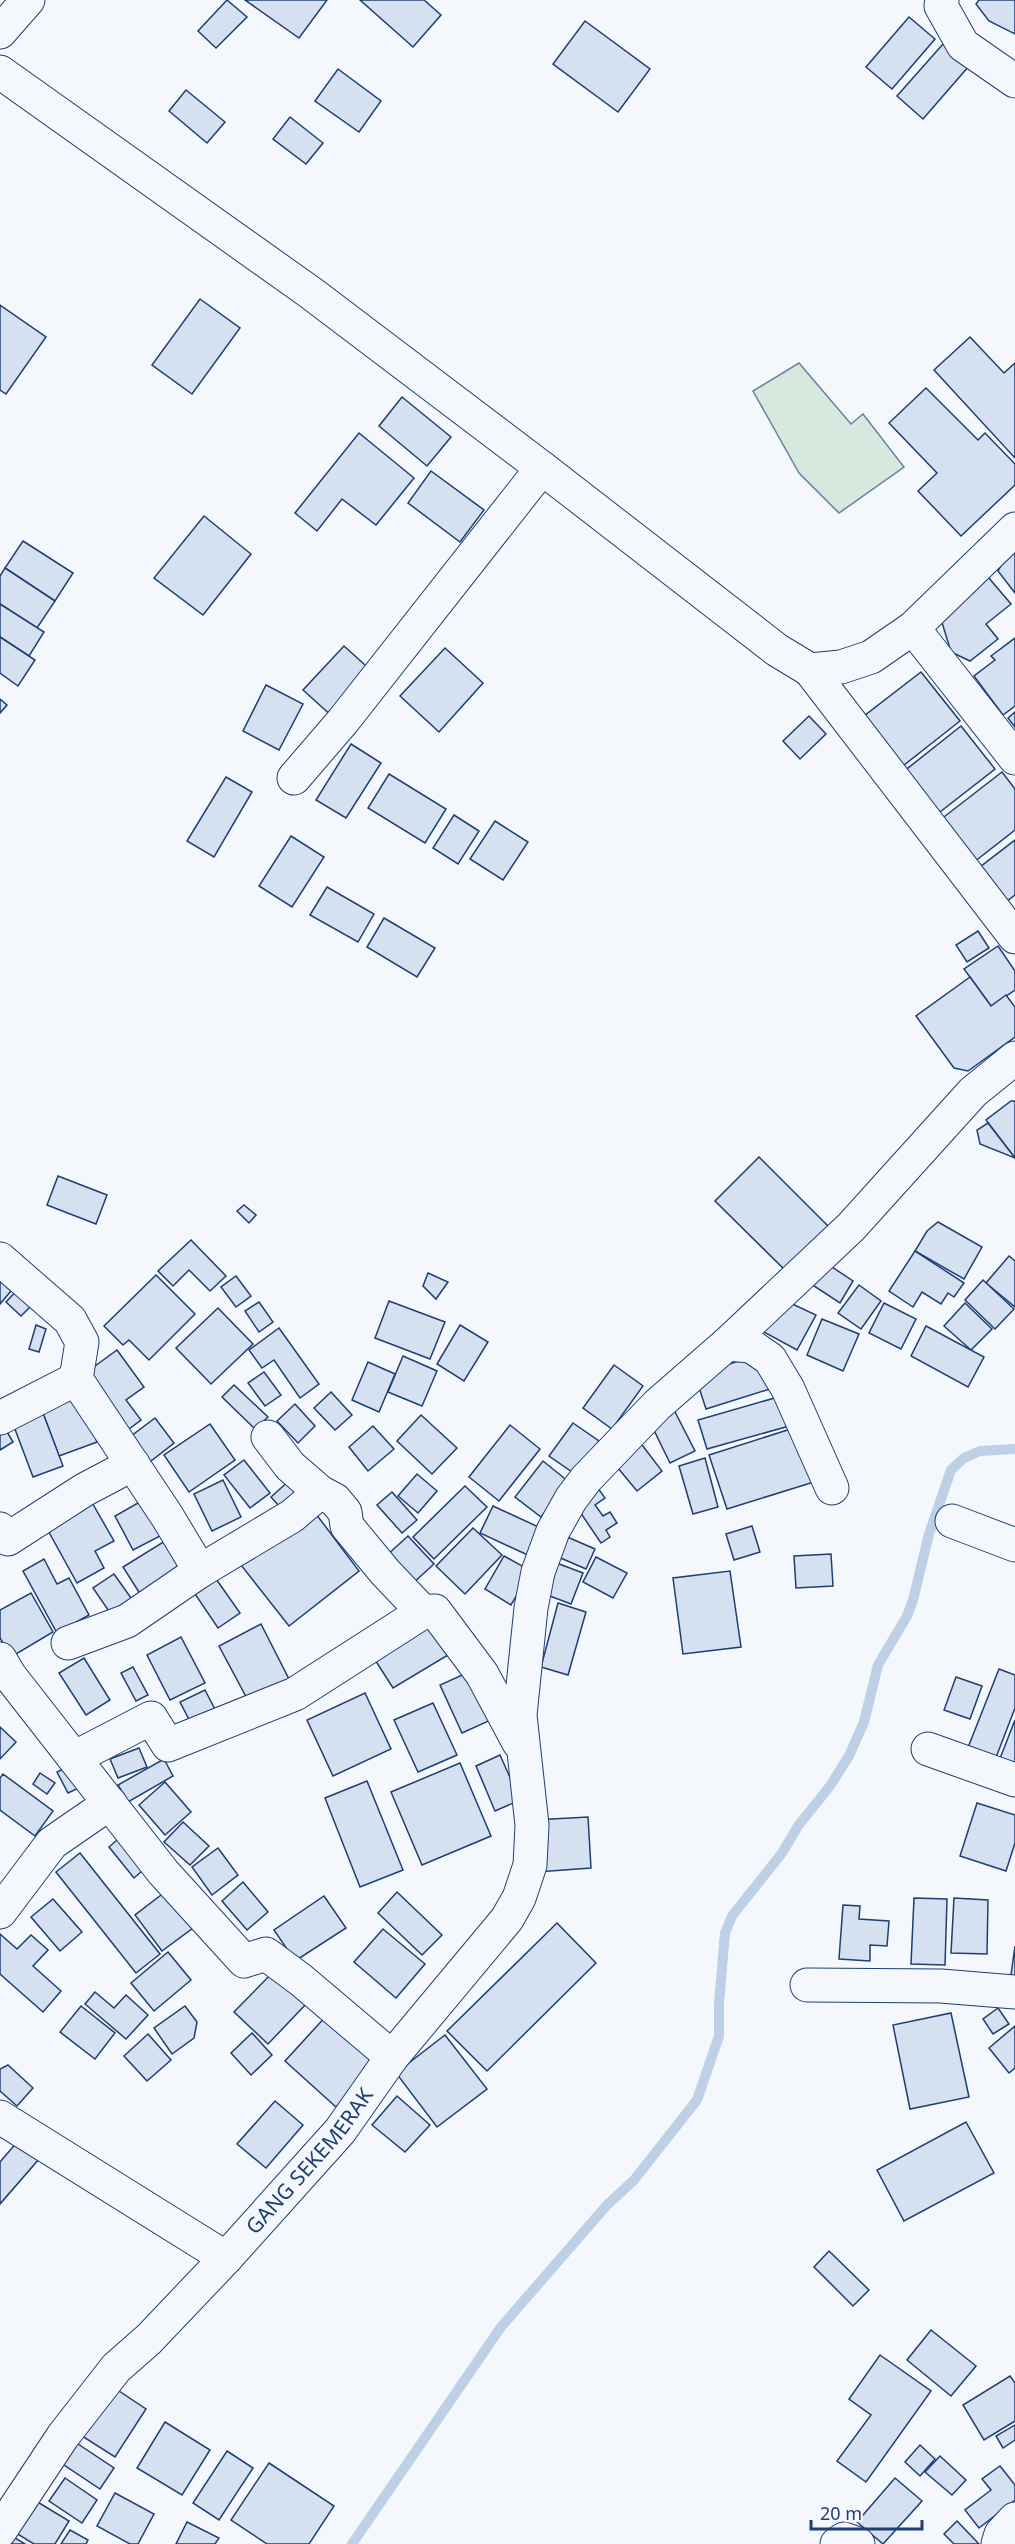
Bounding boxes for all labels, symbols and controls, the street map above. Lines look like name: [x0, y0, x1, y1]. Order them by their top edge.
street label: GANG SEKEMERAK: [239, 2082, 379, 2240]
scale bar: [811, 2493, 922, 2531]
text: 20 m: [820, 2501, 862, 2525]

